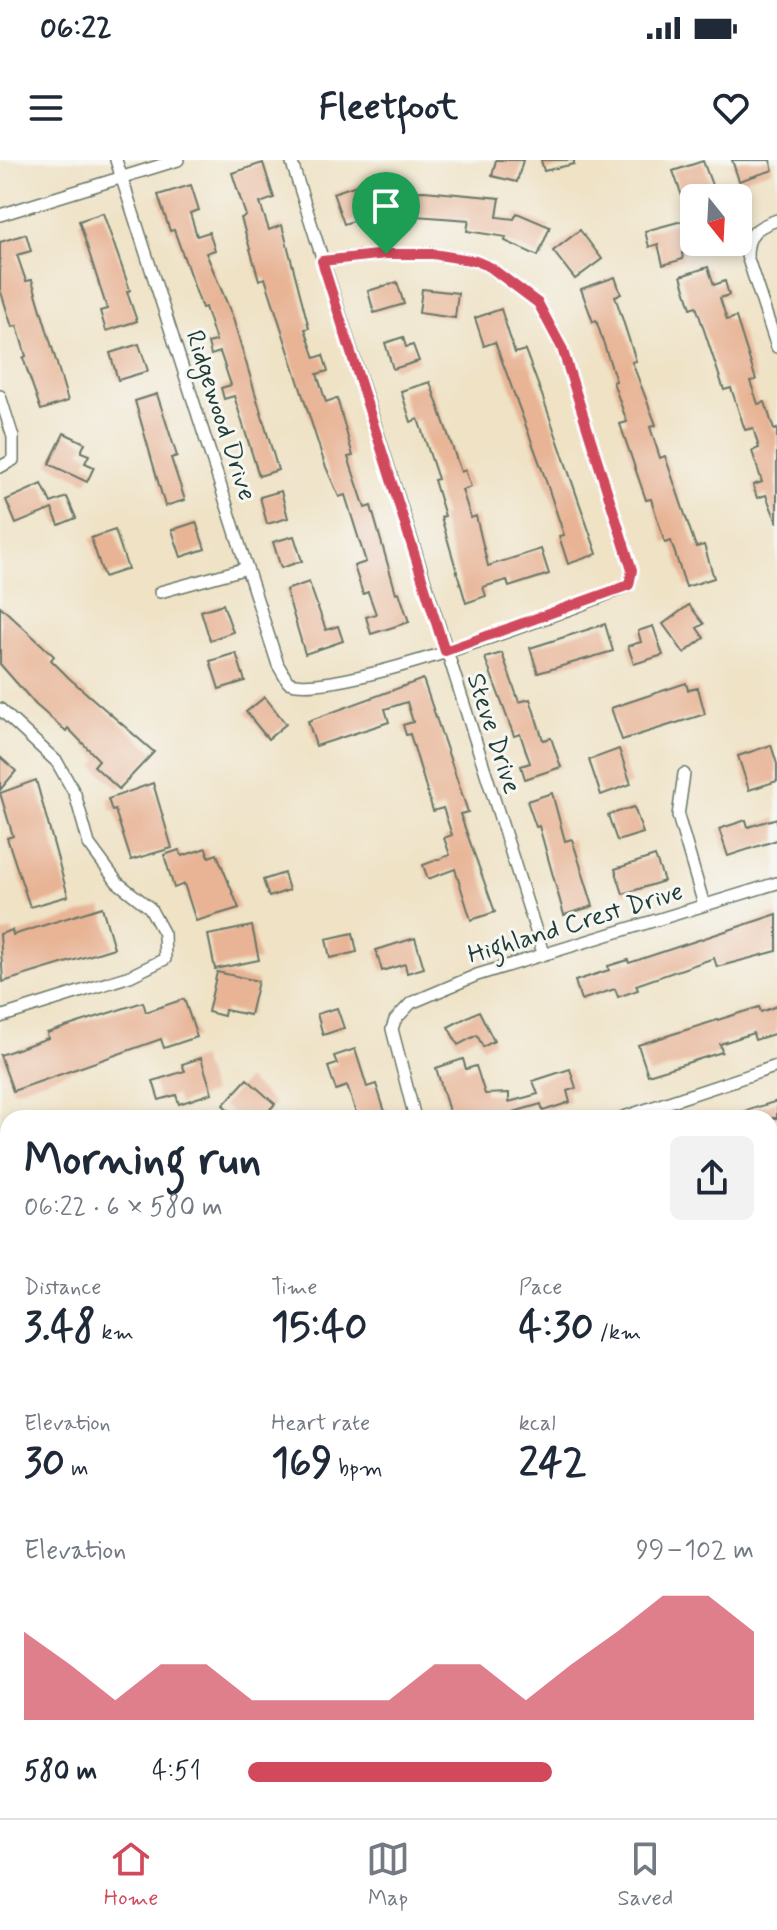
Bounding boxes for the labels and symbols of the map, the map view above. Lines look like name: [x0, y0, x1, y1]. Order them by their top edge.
pin: [352, 172, 420, 254]
north arrow: [680, 184, 752, 256]
street label: Ridgewood Drive: [175, 326, 264, 506]
street label: Steve Drive: [458, 669, 529, 798]
street label: Highland Crest Drive: [464, 875, 688, 976]

